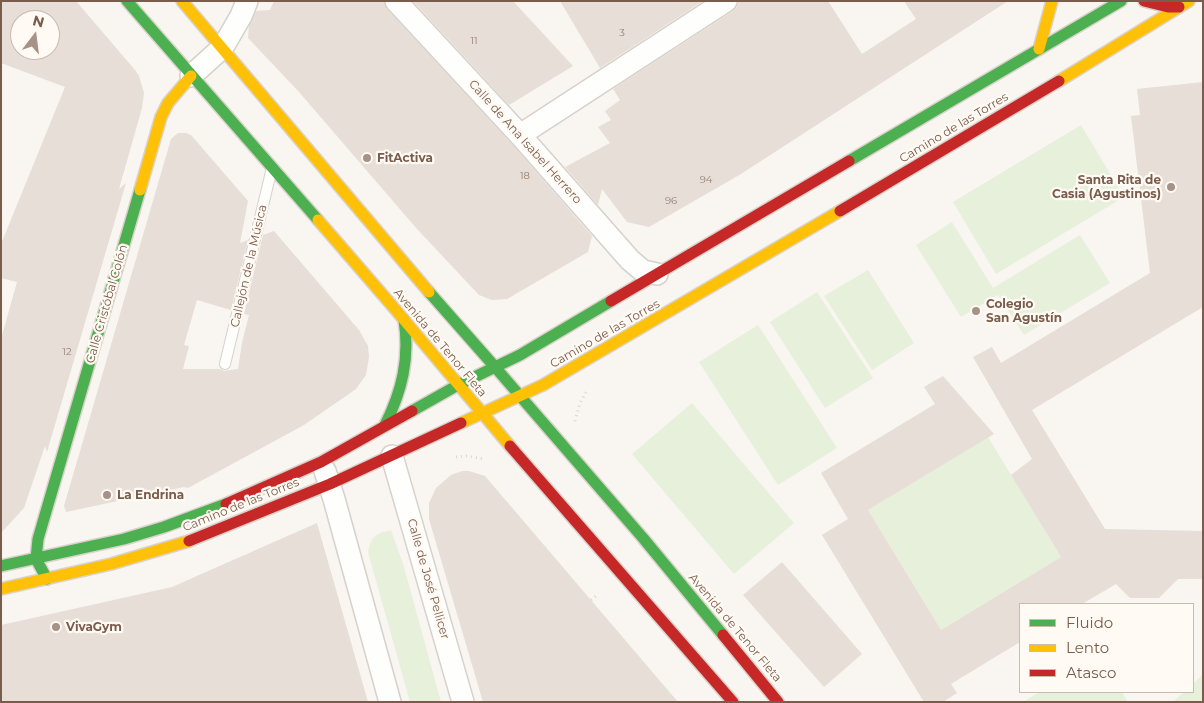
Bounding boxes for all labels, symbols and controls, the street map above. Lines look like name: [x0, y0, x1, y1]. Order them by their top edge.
north arrow: [10, 10, 60, 60]
text: N: [31, 11, 46, 32]
house number: 3: [619, 27, 625, 39]
house number: 11: [470, 35, 478, 47]
street label: Calle de Ana Isabel Herrero: [465, 77, 585, 207]
street label: Camino de las Torres: [897, 90, 1011, 166]
place label: FitActiva: [377, 151, 433, 165]
marker: FitActiva: [361, 152, 373, 164]
house number: 18: [520, 170, 530, 182]
place label: Santa Rita de Casia (Agustinos): [1052, 173, 1161, 201]
house number: 94: [700, 174, 712, 186]
marker: Santa Rita de Casia (Agustinos): [1165, 181, 1177, 193]
house number: 96: [665, 195, 677, 207]
street label: Callejón de la Música: [228, 203, 270, 329]
street label: Calle Cristóbal Colón: [83, 243, 131, 365]
street label: Avenida de Tenor Fleta: [390, 286, 490, 400]
street label: Camino de las Torres: [548, 297, 662, 371]
place label: Colegio San Agustín: [986, 297, 1062, 325]
marker: Colegio San Agustín: [970, 305, 982, 317]
house number: 12: [62, 346, 72, 358]
street label: Camino de las Torres: [181, 475, 301, 535]
place label: La Endrina: [117, 488, 184, 502]
marker: La Endrina: [101, 489, 113, 501]
street label: Calle de José Pellicer: [404, 517, 452, 641]
street label: Avenida de Tenor Fleta: [685, 571, 785, 685]
legend: [1019, 603, 1194, 693]
text: Fluido: [1066, 613, 1113, 632]
place label: VivaGym: [66, 620, 122, 634]
marker: VivaGym: [50, 621, 62, 633]
text: Lento: [1066, 638, 1109, 657]
text: Atasco: [1066, 663, 1116, 682]

